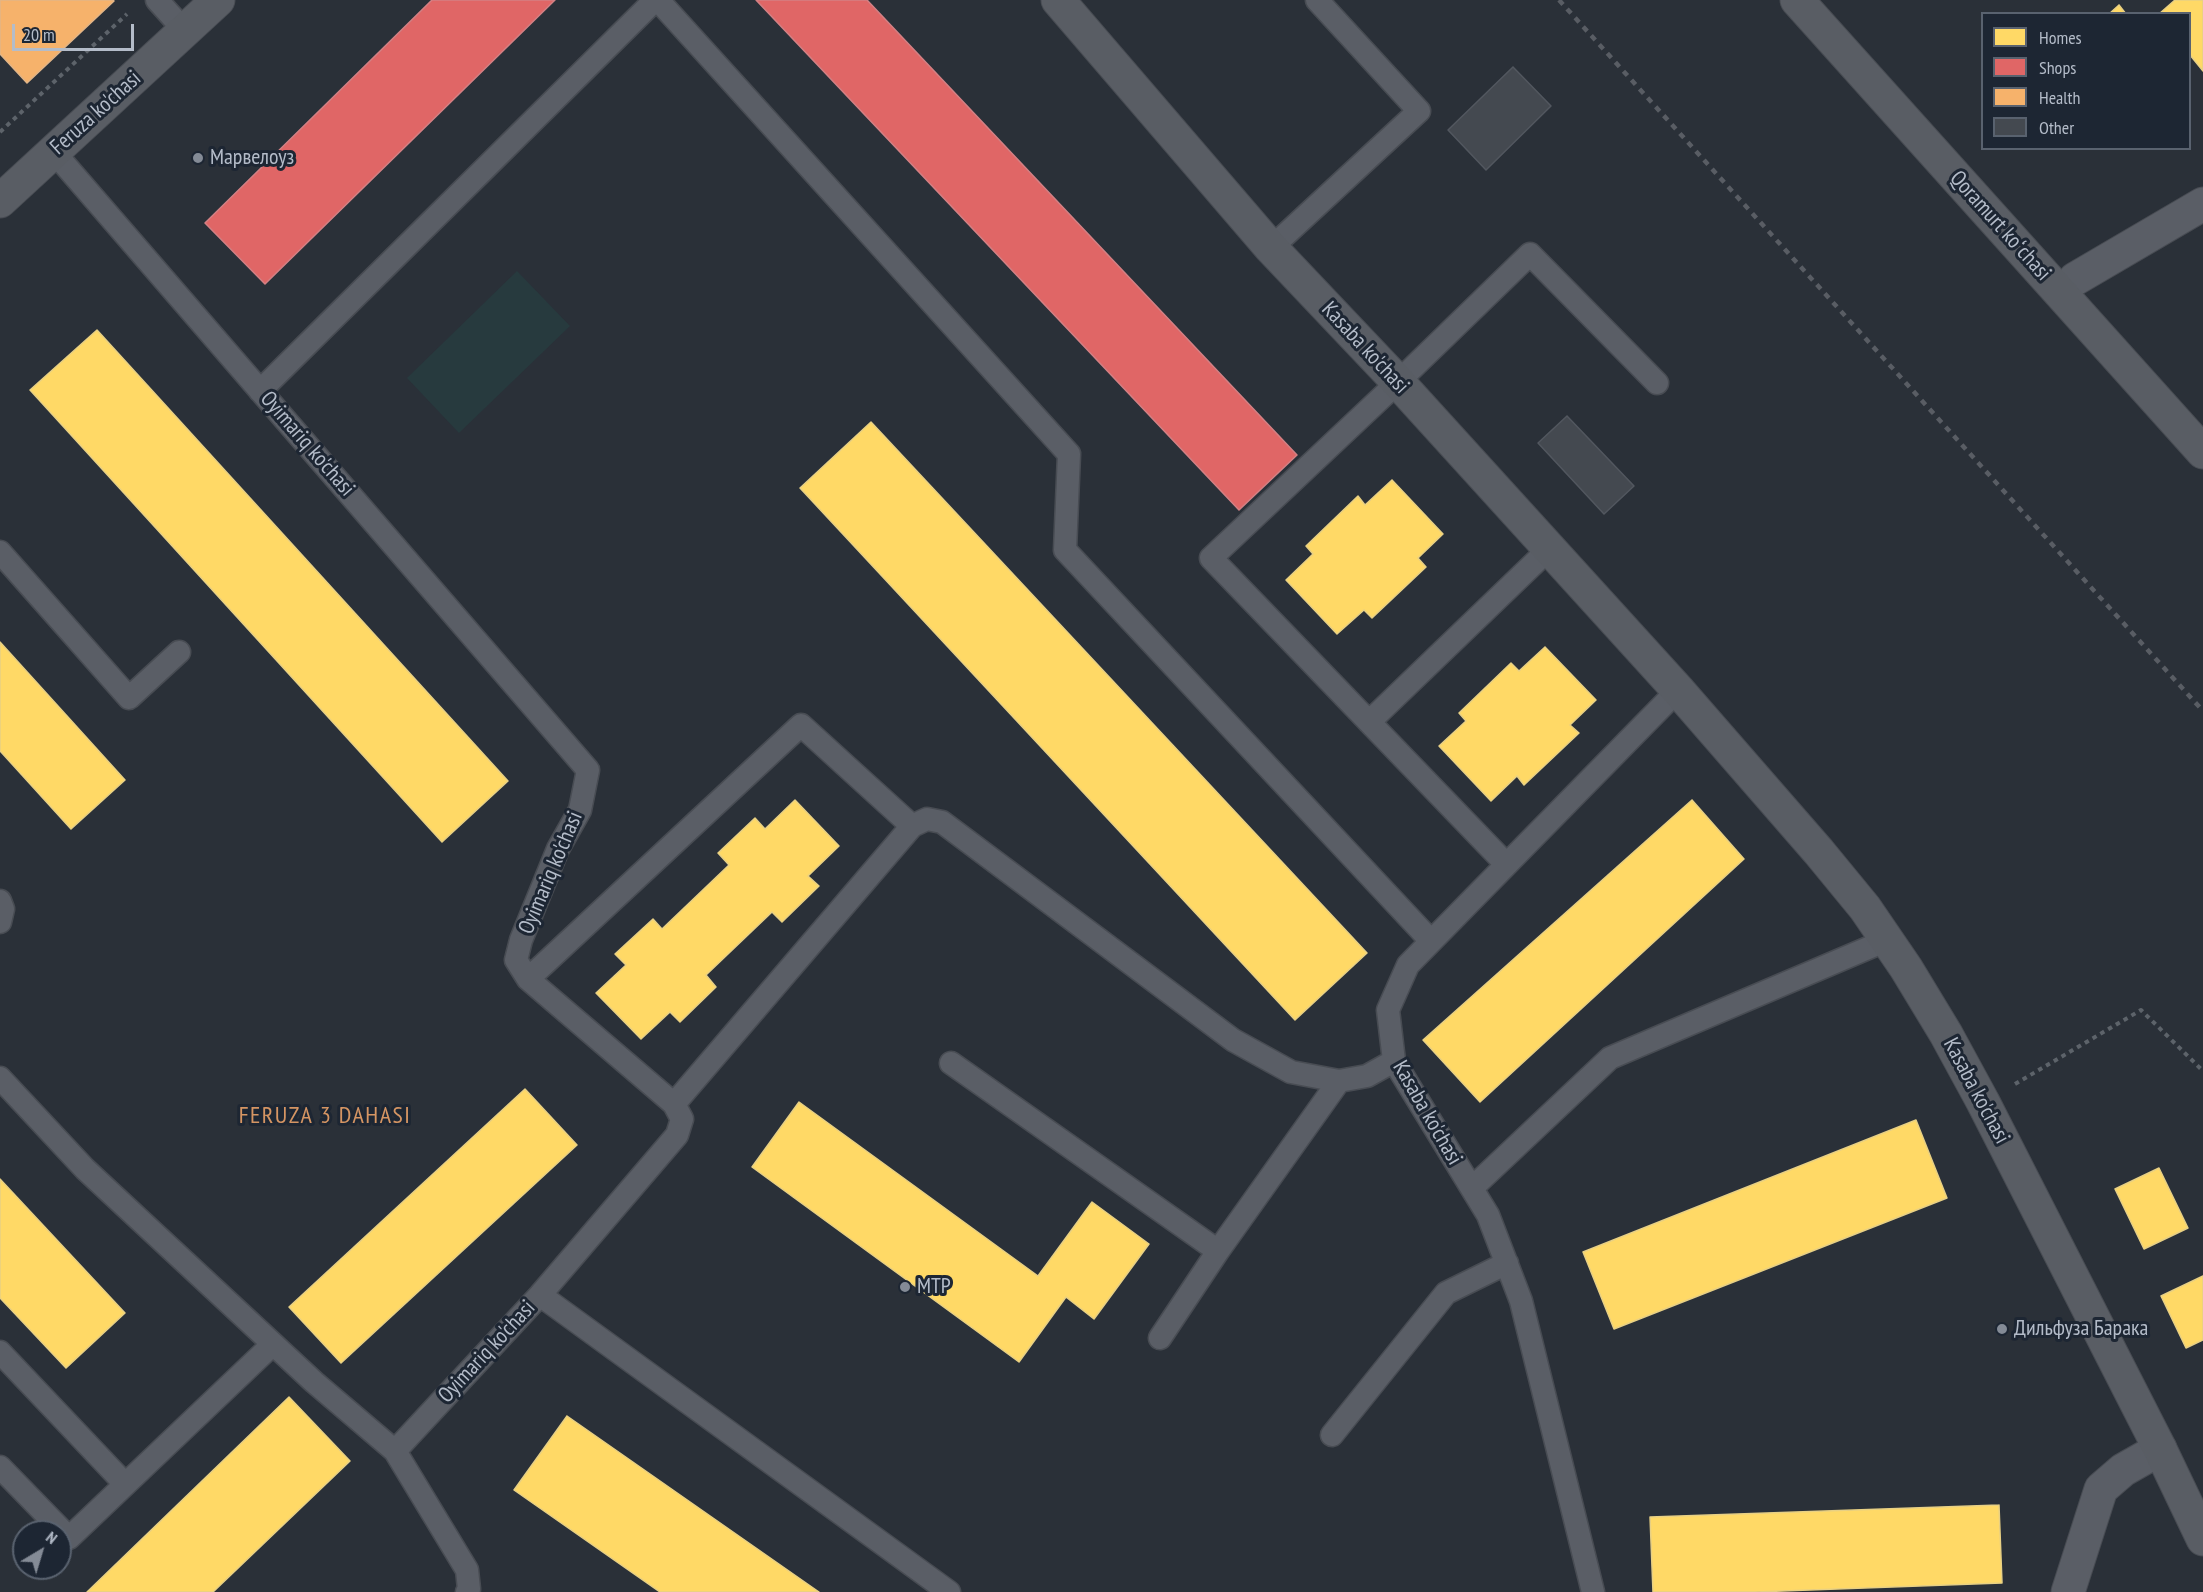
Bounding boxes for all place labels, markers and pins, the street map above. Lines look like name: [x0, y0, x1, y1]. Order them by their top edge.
place label: Марвелоуз: [210, 145, 294, 171]
marker: Марвелоуз: [191, 151, 205, 165]
place label: MTP: [917, 1274, 951, 1300]
marker: MTP: [898, 1280, 912, 1294]
place label: Дильфуза Барака: [2014, 1316, 2148, 1342]
marker: Дильфуза Барака: [1995, 1322, 2009, 1336]

